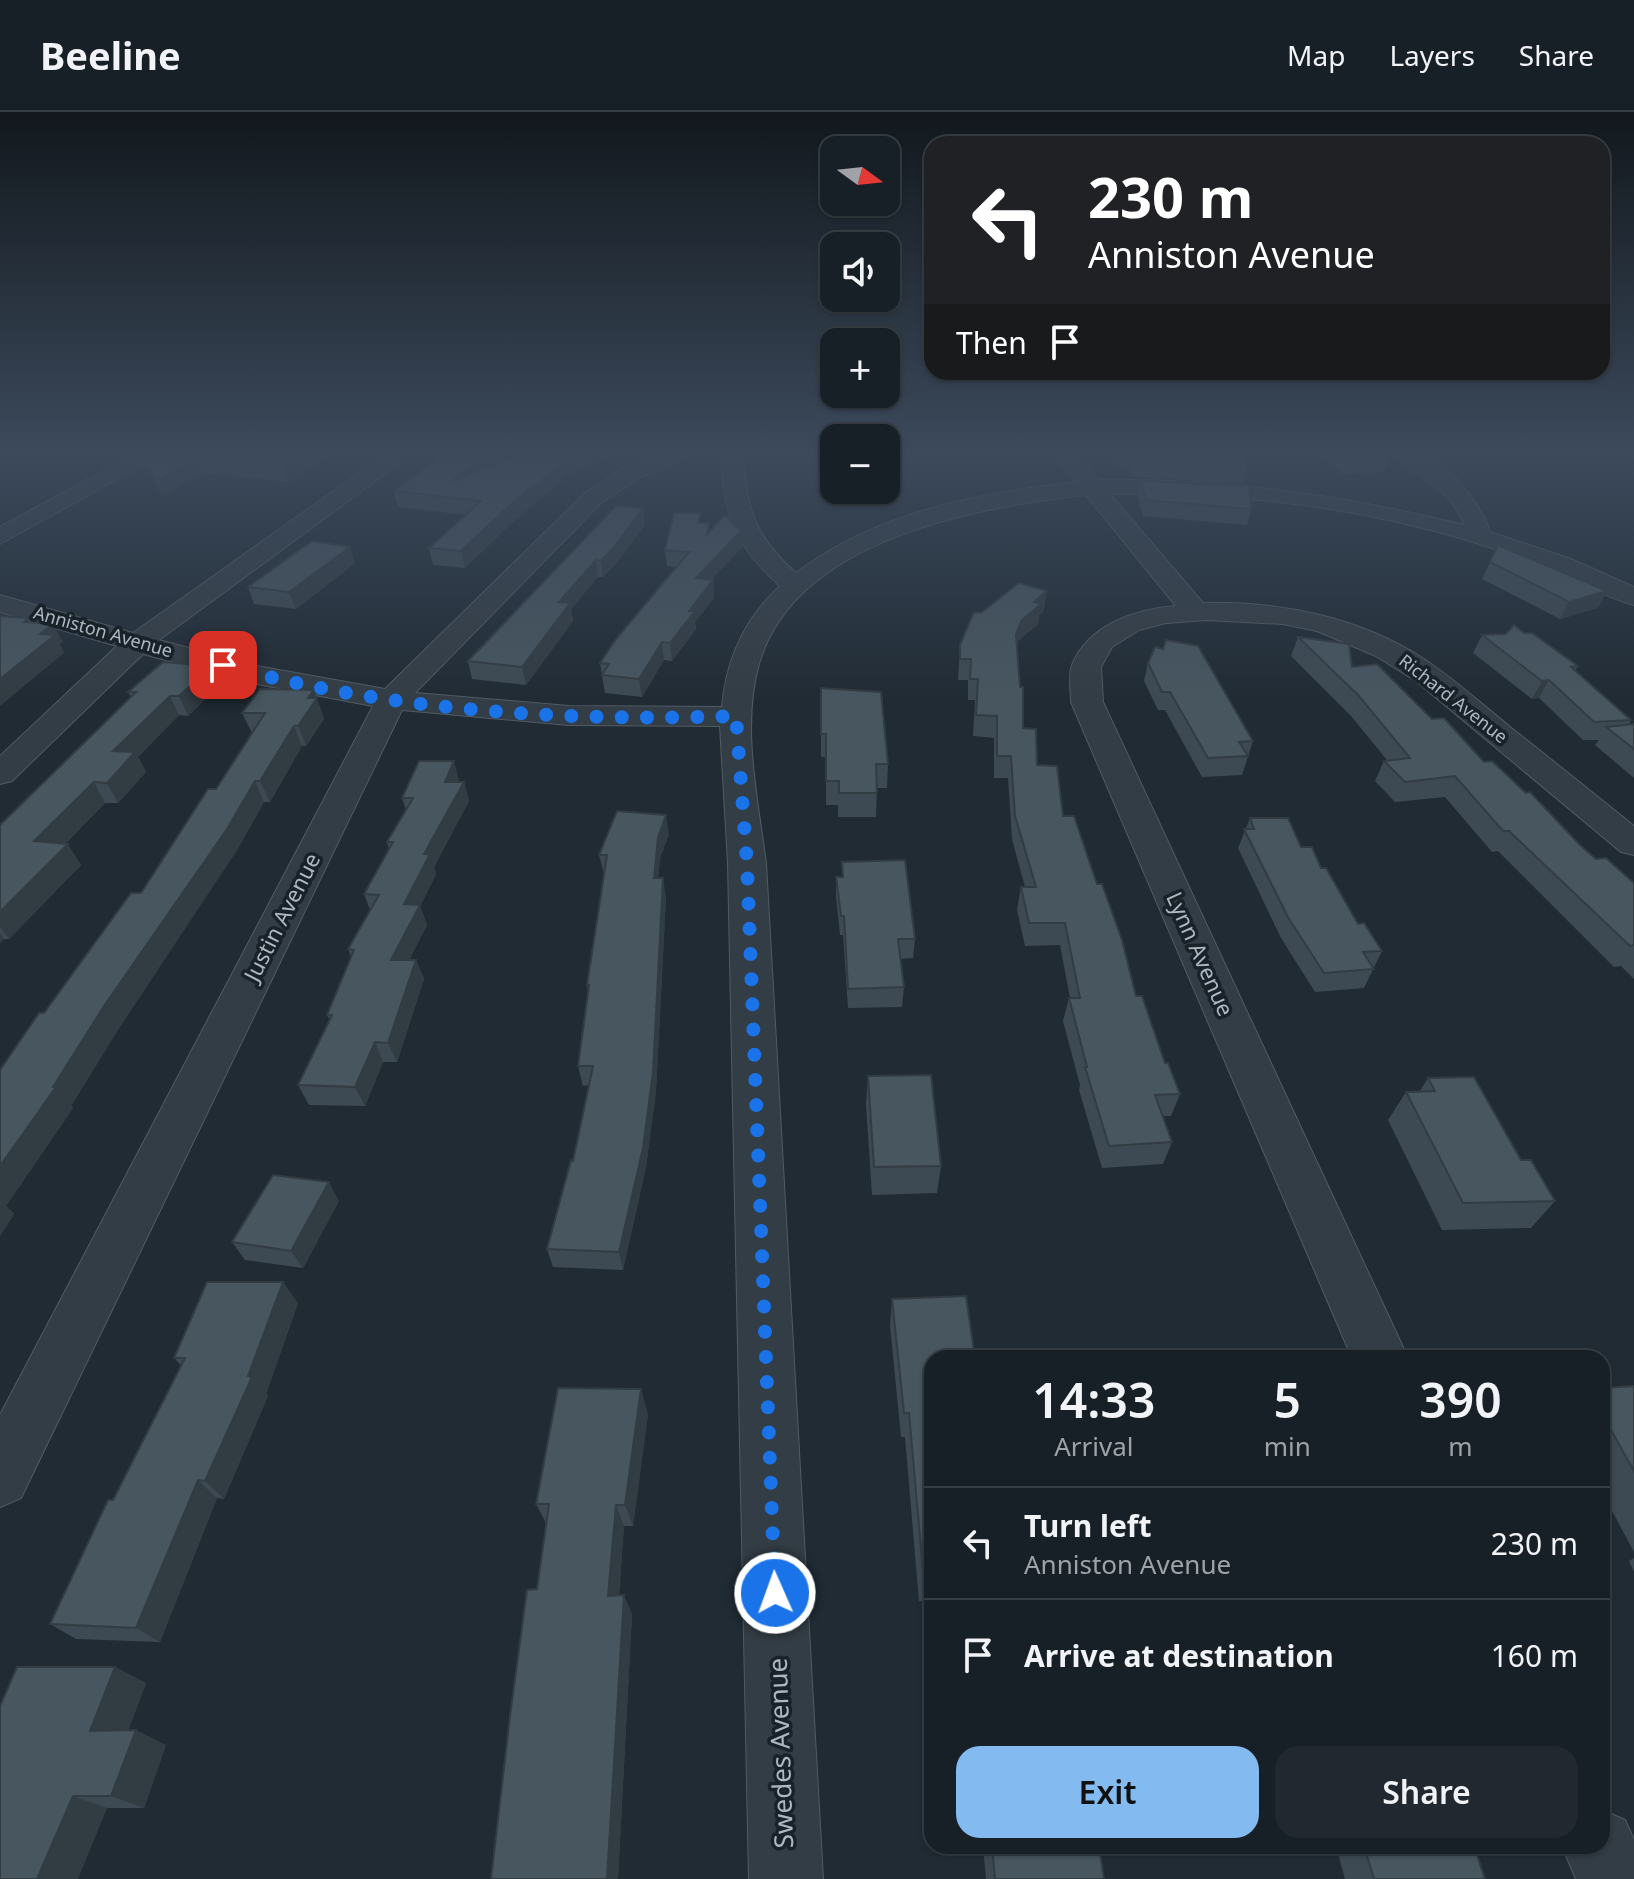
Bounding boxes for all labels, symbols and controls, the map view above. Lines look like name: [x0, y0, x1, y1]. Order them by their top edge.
text: Beeline: [40, 29, 181, 81]
text: Map: [1287, 36, 1345, 74]
text: Layers: [1389, 36, 1475, 74]
text: Share: [1519, 36, 1594, 74]
north arrow: [820, 136, 900, 216]
map controls: [820, 136, 900, 504]
text: 230 m: [1088, 158, 1253, 234]
icon: left: [956, 168, 1060, 272]
text: Anniston Avenue: [1088, 230, 1375, 279]
button: sound: [820, 232, 900, 312]
icon: arrive: [1043, 320, 1087, 364]
text: Then: [956, 322, 1027, 363]
button: +: [820, 328, 900, 408]
button: −: [820, 424, 900, 504]
street label: Anniston Avenue: [31, 600, 176, 662]
pin: [189, 631, 257, 699]
icon: arrive: [201, 643, 245, 687]
street label: Richard Avenue: [1394, 648, 1513, 748]
street label: Justin Avenue: [235, 847, 326, 988]
street label: Lynn Avenue: [1160, 887, 1242, 1020]
text: 14:33: [1032, 1367, 1155, 1432]
text: 5: [1274, 1367, 1301, 1432]
text: 390: [1419, 1367, 1502, 1432]
text: Arrival: [1054, 1428, 1134, 1464]
text: min: [1264, 1428, 1311, 1464]
text: m: [1448, 1428, 1473, 1464]
text: Turn left: [1024, 1505, 1152, 1546]
icon: left: [956, 1521, 1000, 1565]
text: 230 m: [1491, 1523, 1578, 1564]
text: Anniston Avenue: [1024, 1546, 1231, 1582]
position arrow: [733, 1551, 817, 1635]
icon: arrive: [956, 1633, 1000, 1677]
text: Arrive at destination: [1024, 1635, 1334, 1676]
text: 160 m: [1491, 1635, 1578, 1676]
street label: Swedes Avenue: [759, 1657, 801, 1849]
button: Exit: [956, 1746, 1259, 1838]
button: Share: [1275, 1746, 1578, 1838]

